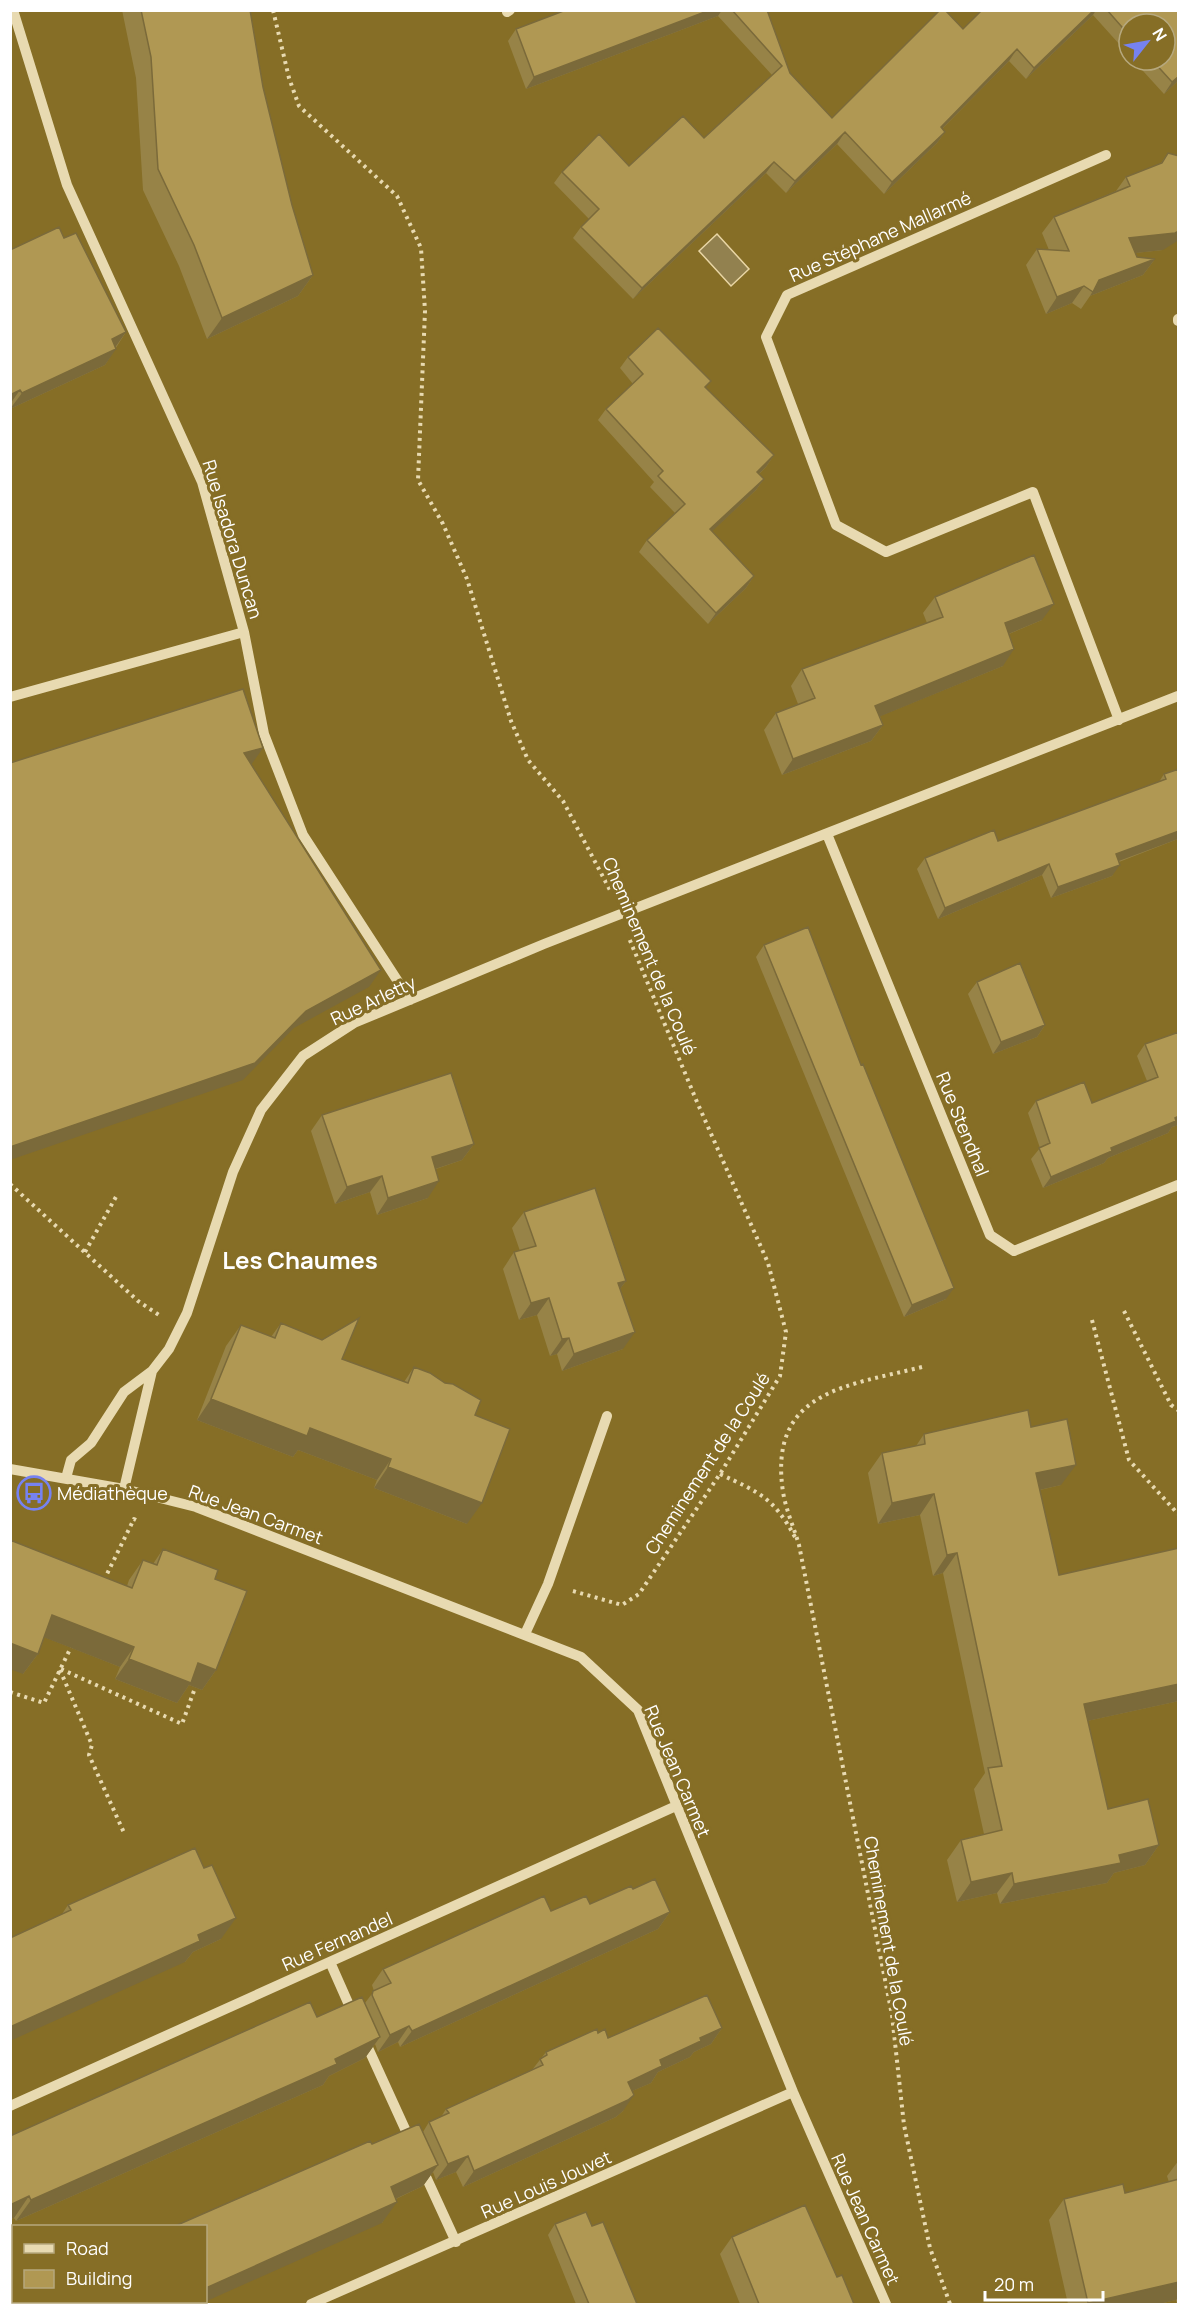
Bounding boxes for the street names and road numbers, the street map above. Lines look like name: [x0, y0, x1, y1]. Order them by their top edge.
street label: Rue Stéphane Mallarmé: [785, 185, 975, 287]
street label: Rue Isadora Duncan: [197, 457, 269, 621]
street label: Cheminement de la Coulé: [597, 853, 703, 1059]
street label: Rue Arletty: [326, 970, 420, 1030]
street label: Rue Stendhal: [931, 1068, 995, 1180]
street label: Cheminement de la Coulé: [639, 1367, 775, 1559]
street label: Rue Jean Carmet: [185, 1479, 327, 1549]
street label: Rue Jean Carmet: [639, 1701, 717, 1841]
street label: Cheminement de la Coulé: [859, 1834, 919, 2048]
street label: Rue Fernandel: [278, 1906, 396, 1976]
street label: Rue Louis Jouvet: [477, 2145, 615, 2223]
street label: Rue Jean Carmet: [826, 2150, 906, 2288]

